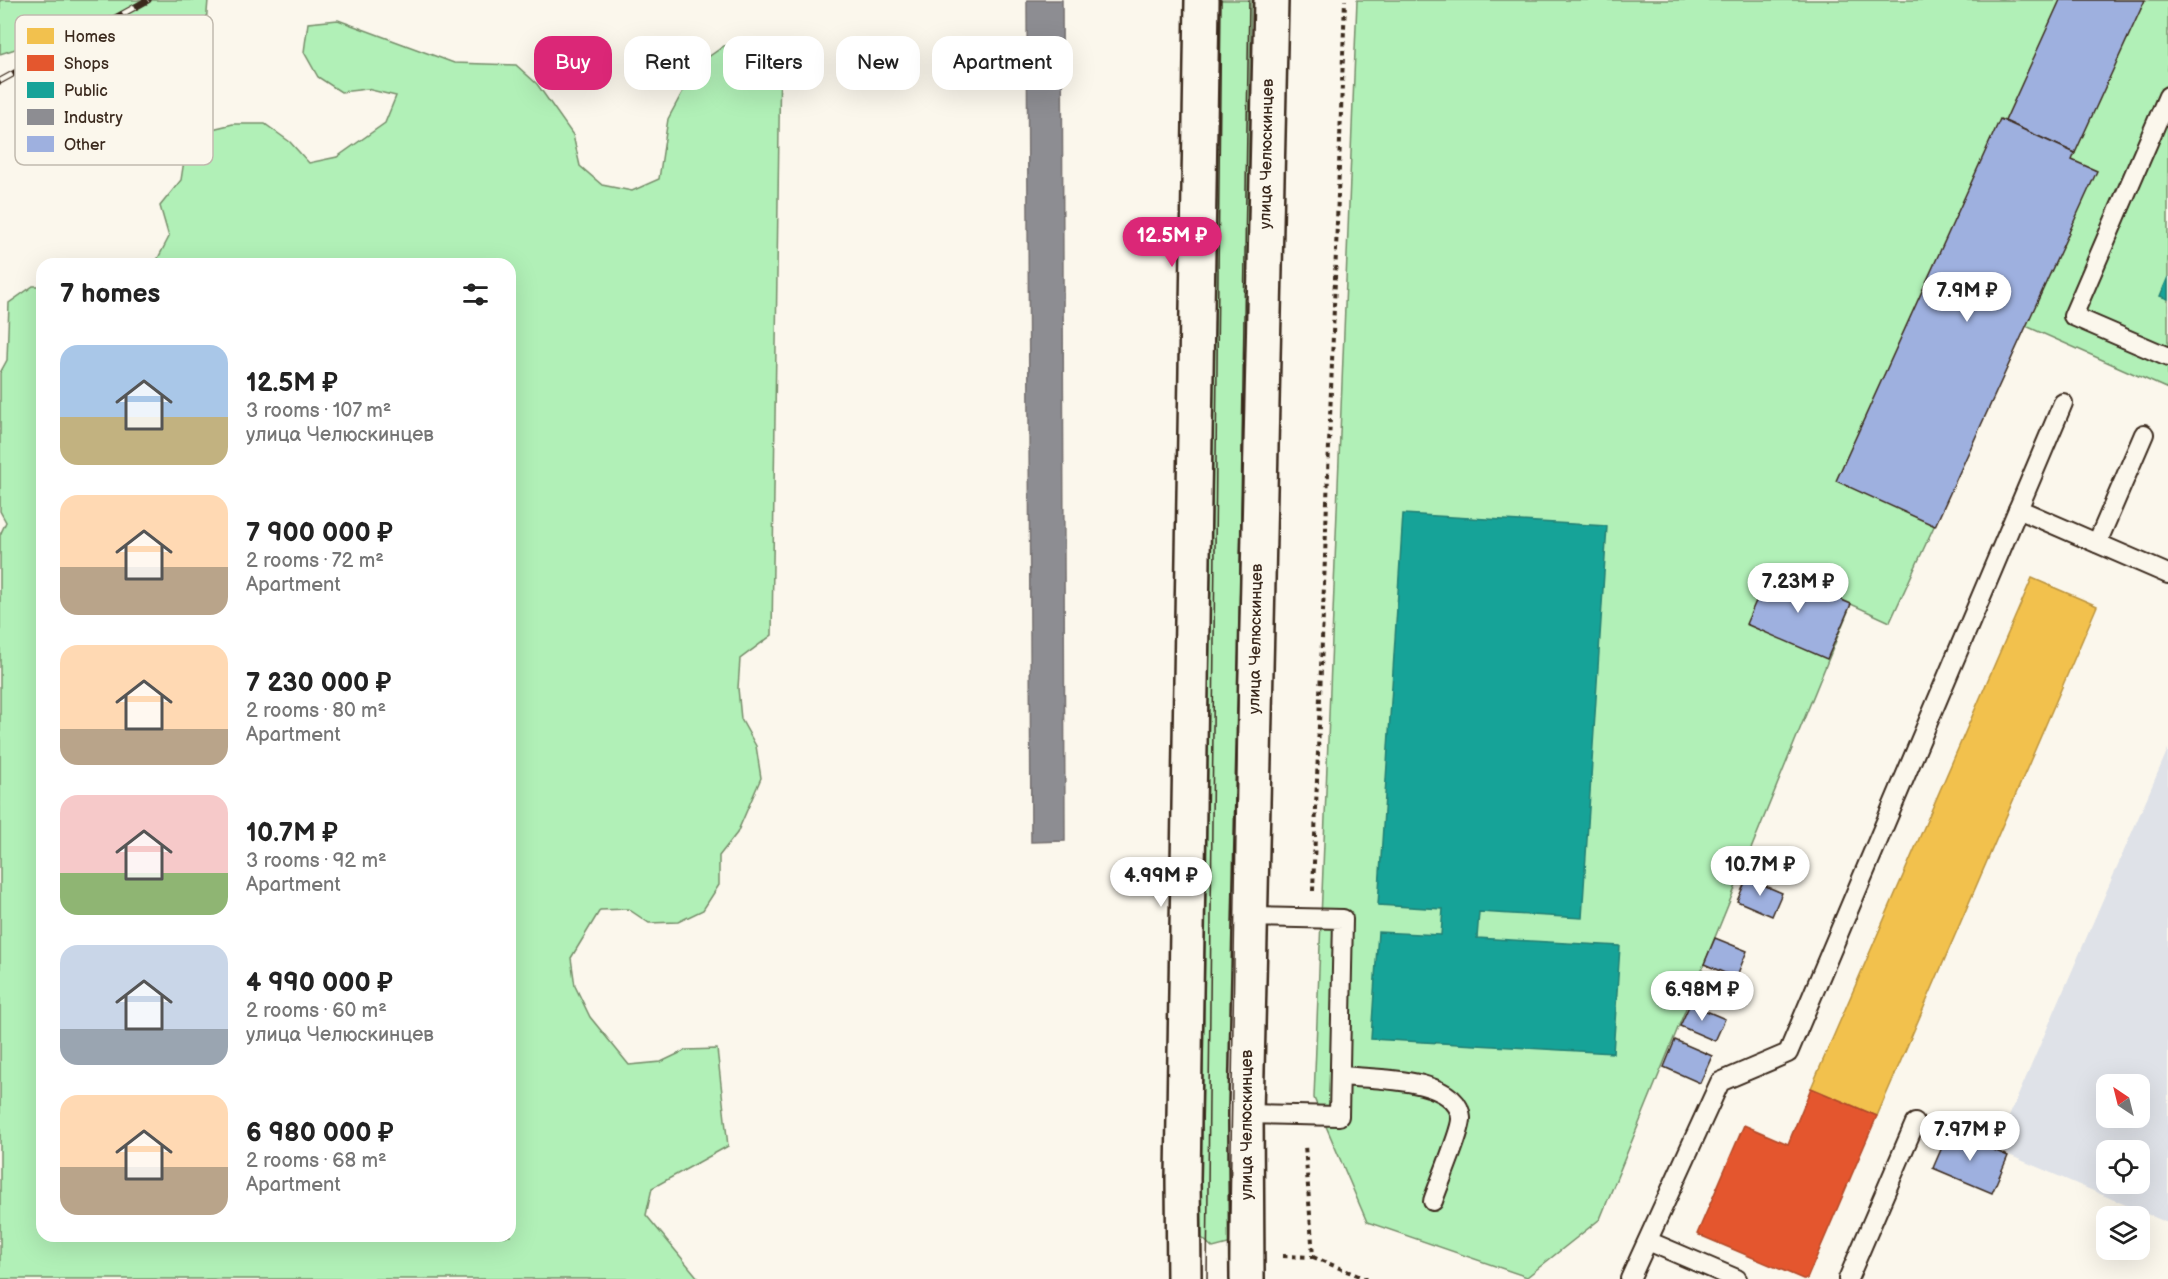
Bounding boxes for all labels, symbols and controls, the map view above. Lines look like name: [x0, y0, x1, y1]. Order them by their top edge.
legend: [15, 15, 213, 165]
text: Homes: [64, 28, 116, 47]
chip: Buy: [534, 36, 612, 90]
chip: Rent: [624, 36, 711, 90]
chip: Filters: [723, 36, 824, 90]
chip: New: [836, 36, 920, 90]
chip: Apartment: [932, 36, 1073, 90]
text: Shops: [64, 55, 109, 74]
street label: улица Челюскинцев: [1256, 78, 1278, 229]
text: Public: [64, 82, 108, 101]
text: Industry: [64, 109, 123, 128]
text: Other: [64, 136, 105, 155]
pin: 12.5M ₽: [1117, 217, 1227, 268]
text: 12.5M ₽: [1137, 224, 1207, 248]
pin: 7.9M ₽: [1918, 272, 2016, 323]
icon: filters: [459, 278, 492, 311]
text: 7 homes: [60, 279, 160, 310]
text: 7.9M ₽: [1936, 279, 1998, 303]
text: 12.5M ₽: [246, 368, 338, 399]
icon: home: [108, 369, 180, 441]
text: 3 rooms · 107 m²: [246, 399, 391, 423]
text: улица Челюскинцев: [246, 423, 434, 447]
text: 7 900 000 ₽: [246, 518, 393, 549]
icon: home: [108, 519, 180, 591]
text: 2 rooms · 72 m²: [246, 549, 384, 573]
street label: улица Челюскинцев: [1245, 563, 1267, 714]
pin: 7.23M ₽: [1743, 563, 1853, 614]
text: 7.23M ₽: [1762, 570, 1834, 594]
text: Apartment: [246, 573, 341, 597]
text: 7 230 000 ₽: [246, 668, 391, 699]
icon: home: [108, 669, 180, 741]
text: 2 rooms · 80 m²: [246, 699, 386, 723]
text: Apartment: [246, 723, 341, 747]
text: 10.7M ₽: [246, 818, 338, 849]
icon: home: [108, 819, 180, 891]
pin: 10.7M ₽: [1705, 846, 1815, 897]
text: 3 rooms · 92 m²: [246, 849, 387, 873]
text: 10.7M ₽: [1725, 853, 1795, 877]
pin: 4.99M ₽: [1106, 857, 1216, 908]
text: 4.99M ₽: [1124, 864, 1198, 888]
text: Apartment: [246, 873, 341, 897]
text: 4 990 000 ₽: [246, 968, 393, 999]
icon: home: [108, 969, 180, 1041]
pin: 6.98M ₽: [1647, 971, 1757, 1022]
text: 6.98M ₽: [1665, 978, 1739, 1002]
text: 2 rooms · 60 m²: [246, 999, 387, 1023]
text: улица Челюскинцев: [246, 1023, 434, 1047]
street label: улица Челюскинцев: [1238, 1049, 1257, 1200]
north arrow: [2096, 1074, 2150, 1128]
map controls: [2096, 1074, 2150, 1260]
pin: 7.97M ₽: [1915, 1111, 2025, 1162]
text: 6 980 000 ₽: [246, 1118, 394, 1149]
text: 7.97M ₽: [1934, 1118, 2006, 1142]
icon: home: [108, 1119, 180, 1191]
button: locate: [2096, 1140, 2150, 1194]
text: 2 rooms · 68 m²: [246, 1149, 387, 1173]
text: Apartment: [246, 1173, 341, 1197]
button: layers: [2096, 1206, 2150, 1260]

